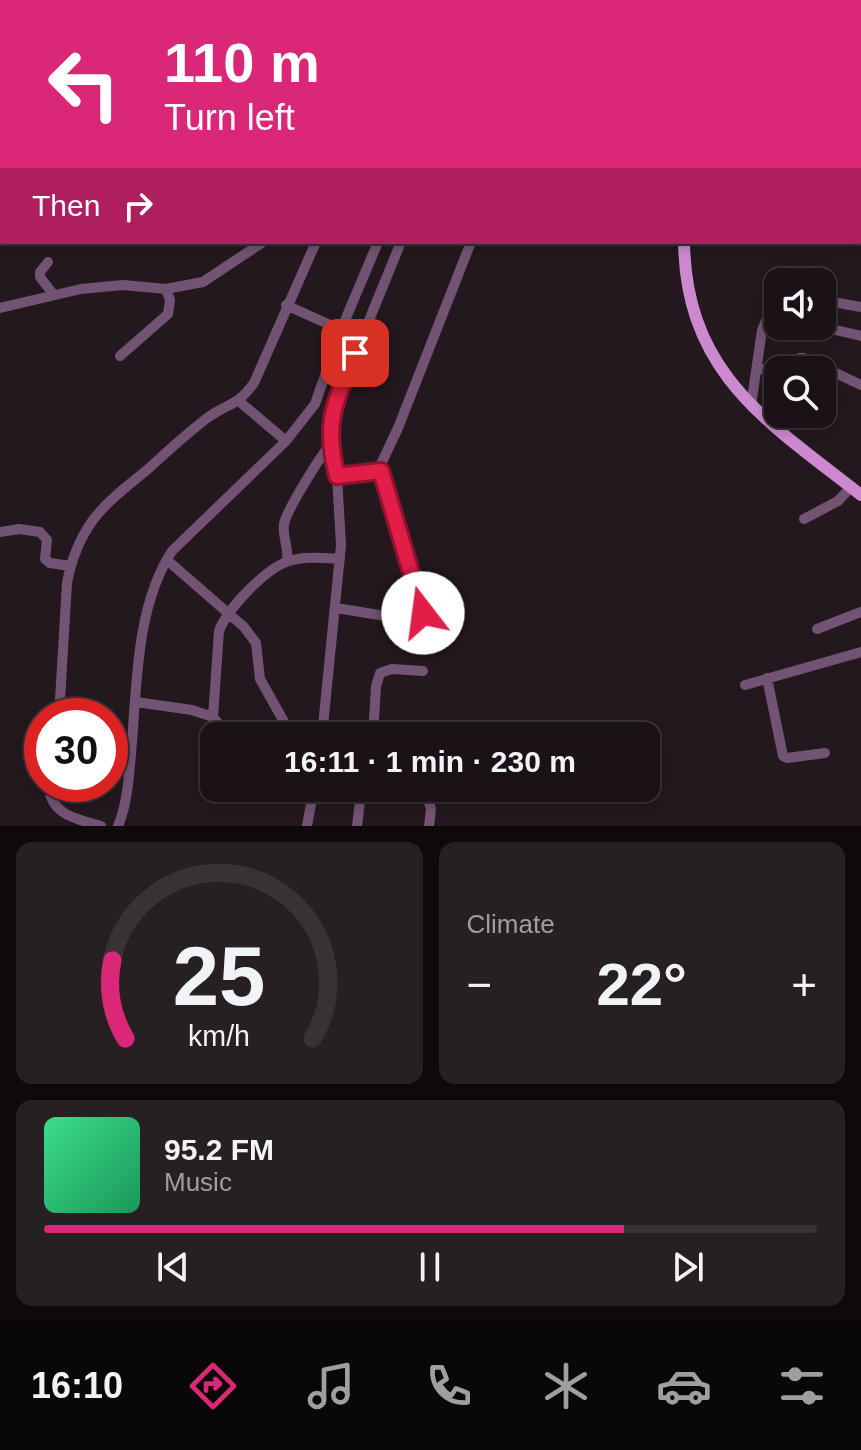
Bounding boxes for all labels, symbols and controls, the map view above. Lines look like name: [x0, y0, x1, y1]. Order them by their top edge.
text: 110 m: [164, 31, 320, 94]
icon: left: [32, 32, 136, 136]
text: Turn left: [164, 97, 295, 138]
icon: right: [116, 184, 160, 228]
text: Then: [32, 189, 100, 222]
map controls: [764, 268, 836, 428]
button: sound: [764, 268, 836, 340]
pin: [321, 319, 389, 387]
icon: arrive: [333, 331, 377, 375]
button: search: [764, 356, 836, 428]
position arrow: [381, 571, 465, 655]
speed limit sign: 30: [24, 698, 128, 802]
text: 16:11 · 1 min · 230 m: [284, 745, 576, 778]
text: Climate: [467, 909, 555, 939]
text: 25: [173, 930, 266, 1023]
text: 22°: [596, 951, 687, 1018]
text: −: [467, 960, 492, 1009]
text: +: [791, 960, 817, 1009]
text: km/h: [188, 1020, 250, 1052]
text: 95.2 FM: [164, 1133, 274, 1166]
text: Music: [164, 1167, 232, 1197]
icon: previous: [151, 1245, 195, 1289]
icon: pause: [408, 1245, 452, 1289]
icon: next: [666, 1245, 710, 1289]
icon: directions: [185, 1358, 241, 1414]
icon: music: [303, 1358, 359, 1414]
icon: phone: [421, 1358, 477, 1414]
icon: climate: [538, 1358, 594, 1414]
icon: car: [656, 1358, 712, 1414]
icon: filters: [774, 1358, 830, 1414]
text: 16:10: [31, 1365, 123, 1406]

